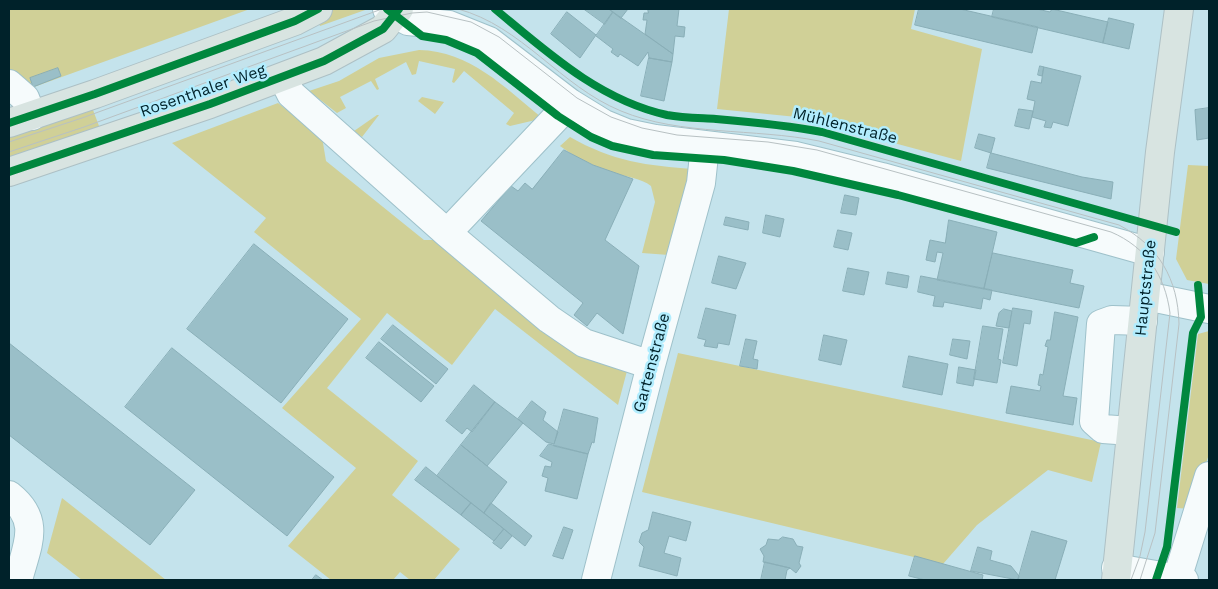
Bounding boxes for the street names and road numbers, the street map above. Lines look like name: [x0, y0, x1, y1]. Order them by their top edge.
street label: Rosenthaler Weg: [138, 60, 268, 122]
street label: Mühlenstraße: [791, 104, 899, 148]
street label: Hauptstraße: [1131, 239, 1161, 337]
street label: Gartenstraße: [630, 311, 674, 415]

